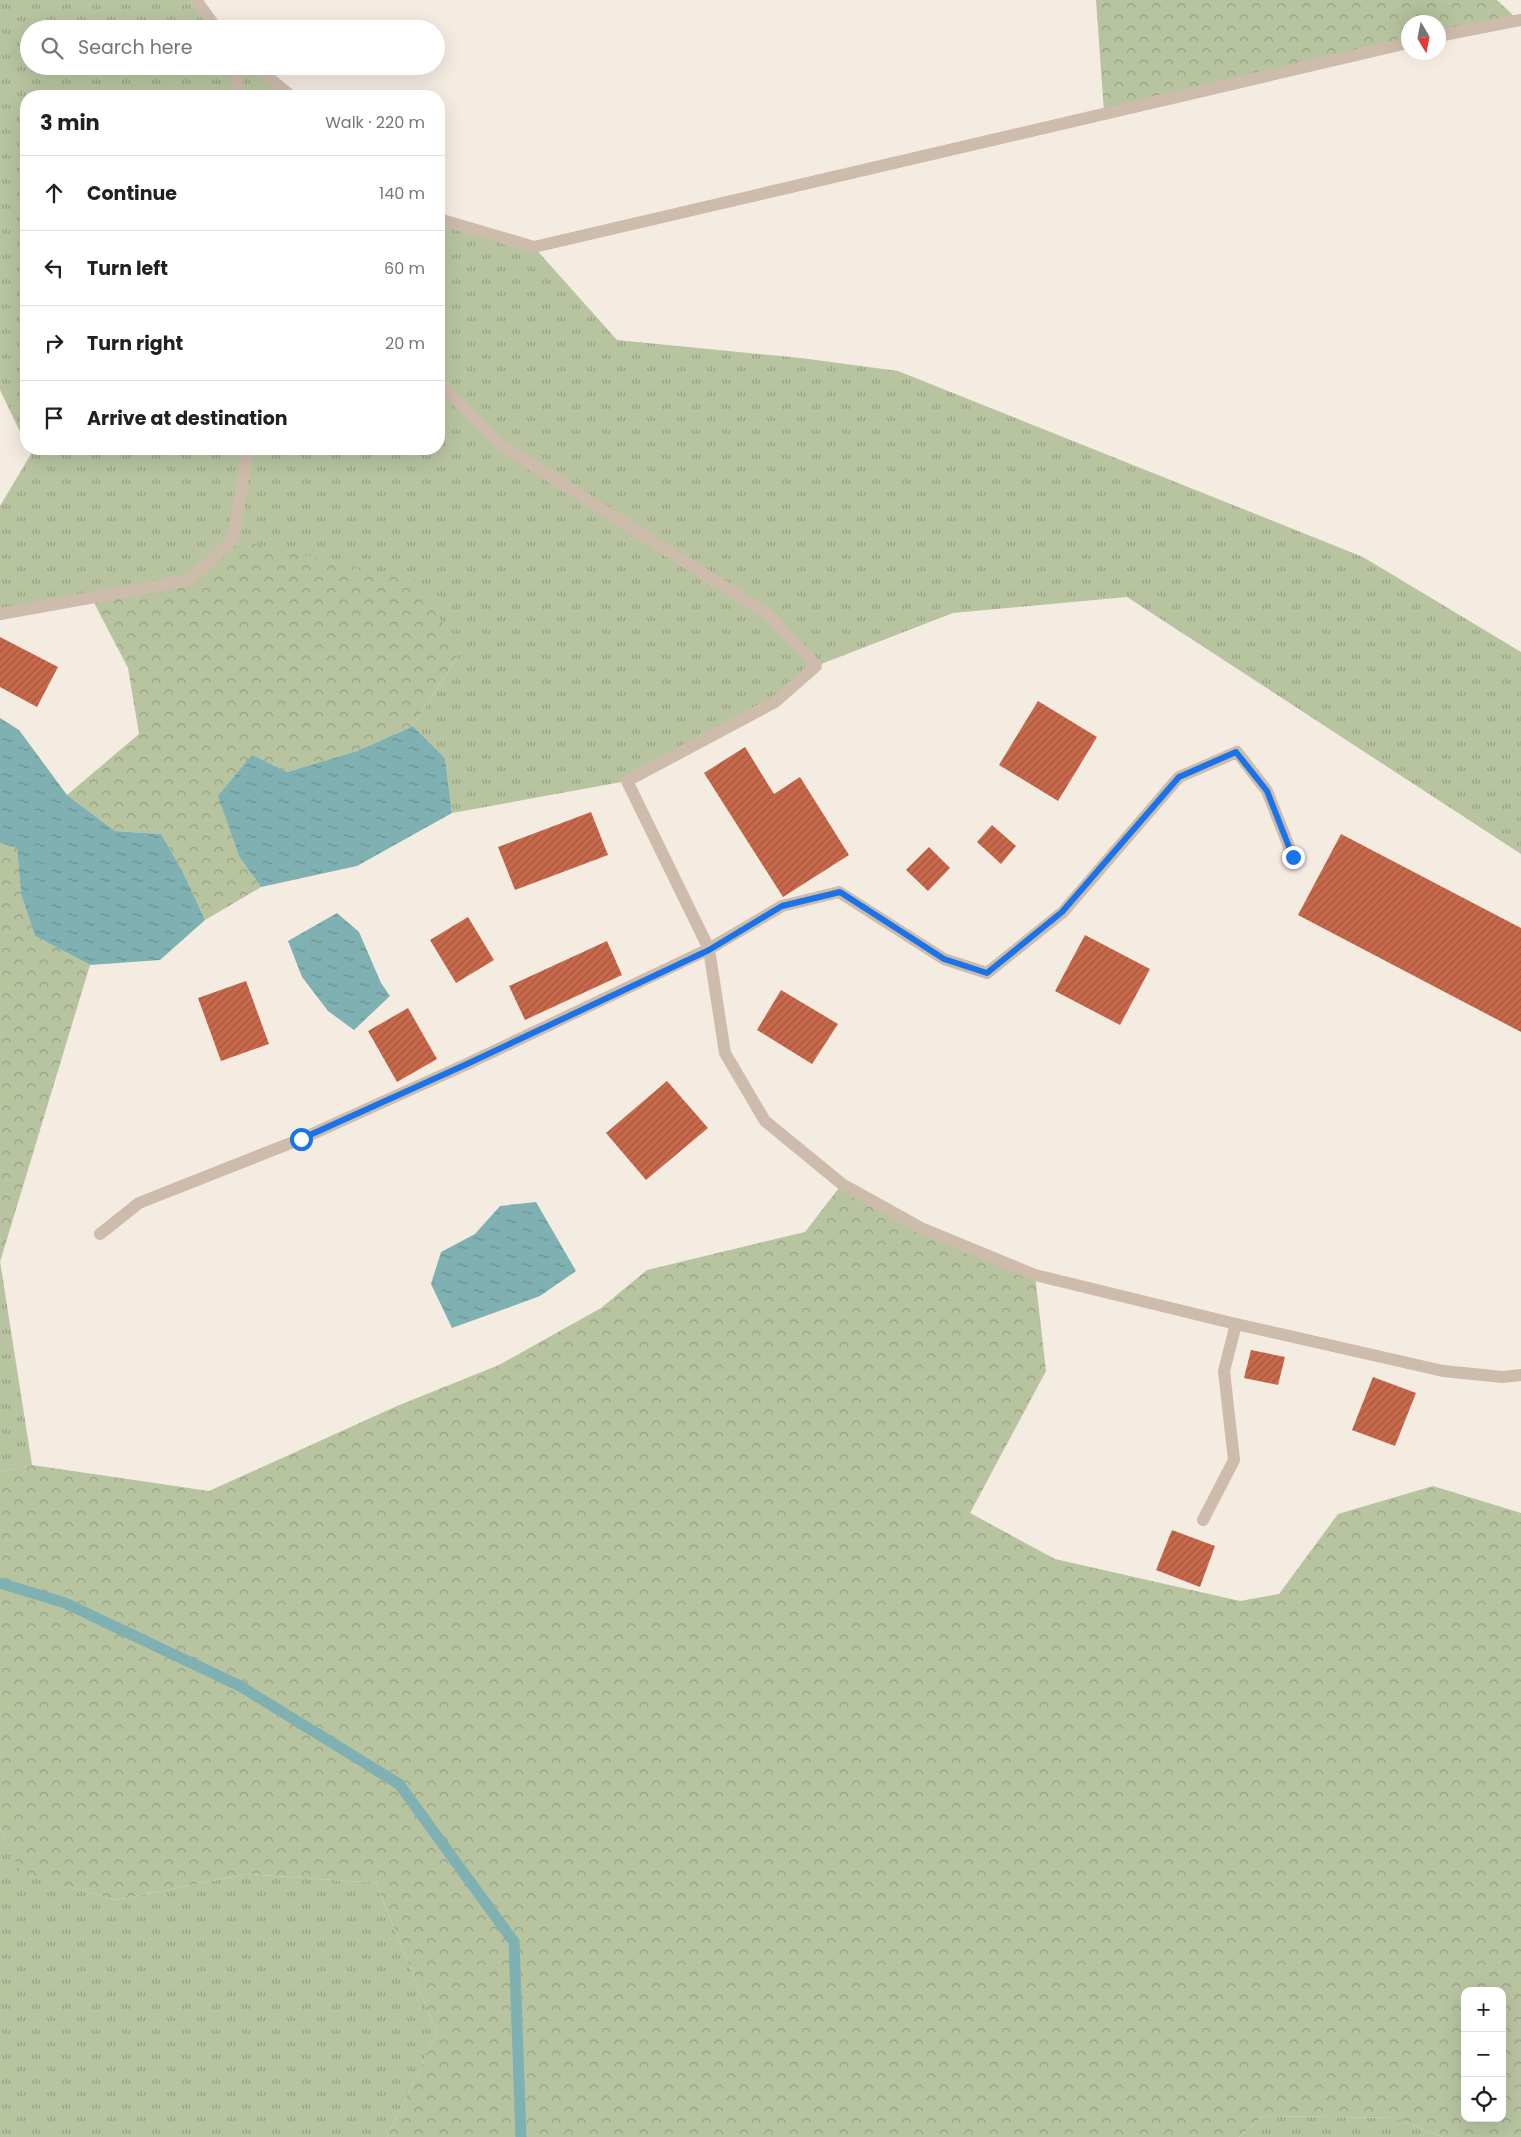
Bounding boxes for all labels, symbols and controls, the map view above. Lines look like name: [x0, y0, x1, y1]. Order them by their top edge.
north arrow: [1401, 15, 1446, 60]
search box: [20, 20, 445, 75]
icon: search: [38, 34, 66, 62]
text: Search here: [78, 34, 192, 61]
text: 3 min: [40, 108, 100, 137]
text: Walk · 220 m: [325, 111, 425, 134]
icon: ahead: [40, 179, 68, 207]
text: Continue: [87, 180, 177, 207]
text: 140 m: [379, 182, 425, 205]
icon: left: [40, 254, 68, 282]
text: Turn left: [87, 255, 168, 282]
text: 60 m: [384, 257, 425, 280]
icon: right: [40, 329, 68, 357]
text: Turn right: [87, 330, 183, 357]
text: 20 m: [385, 332, 425, 355]
icon: arrive: [40, 404, 68, 432]
text: Arrive at destination: [87, 405, 288, 432]
route end: [1282, 846, 1305, 869]
route start: [290, 1128, 313, 1151]
map controls: [1461, 1987, 1506, 2122]
button: +: [1461, 1987, 1506, 2032]
button: −: [1461, 2032, 1506, 2077]
button: locate: [1461, 2077, 1506, 2122]

